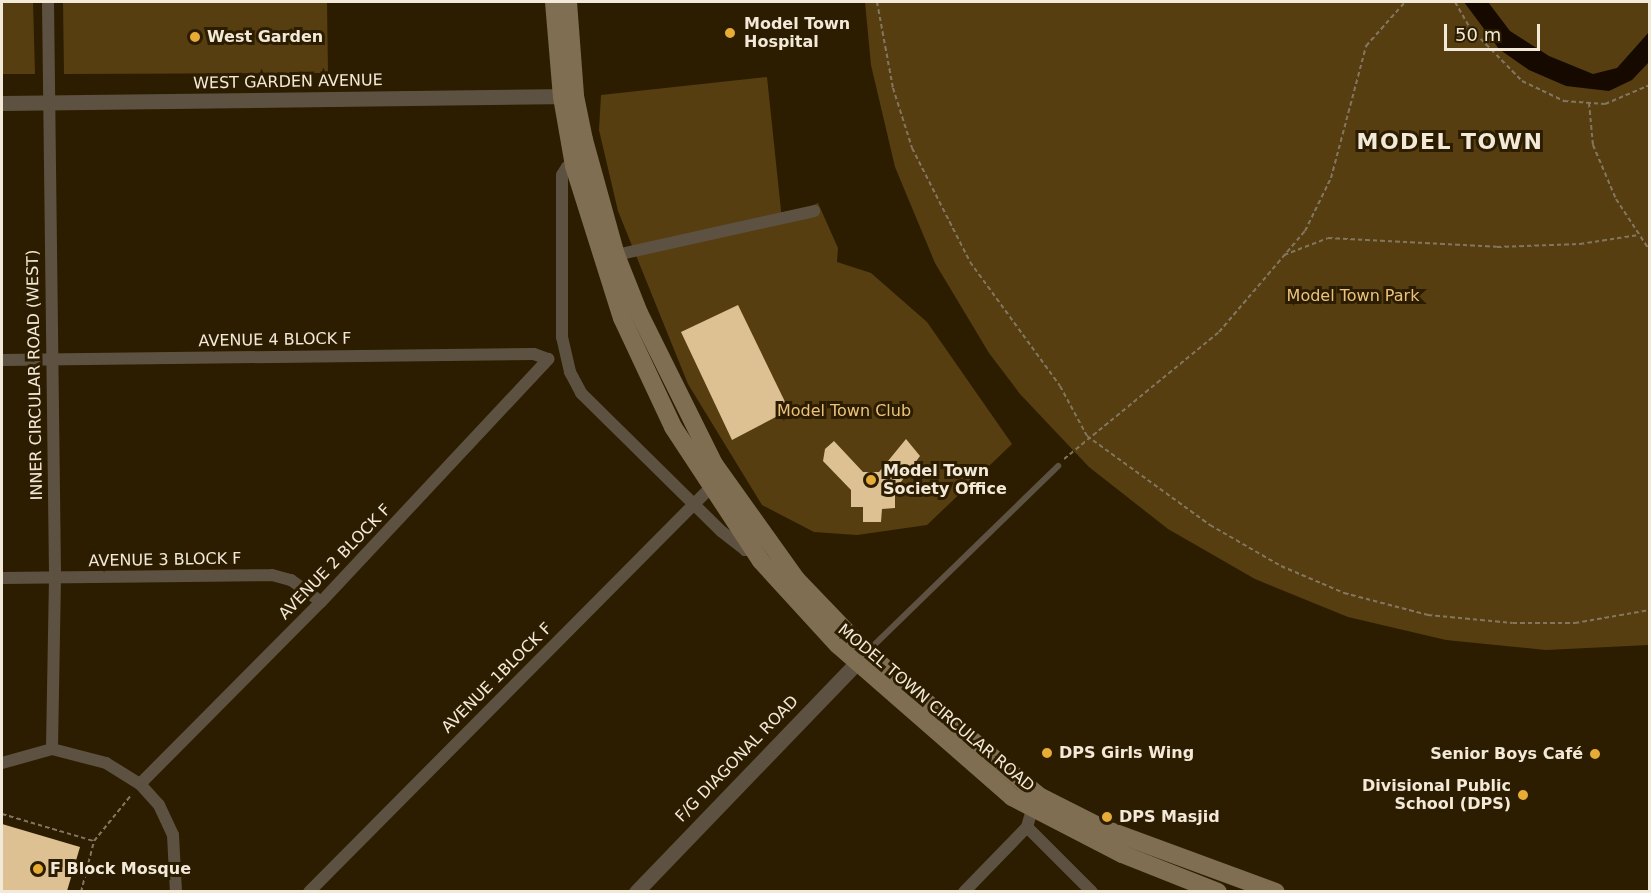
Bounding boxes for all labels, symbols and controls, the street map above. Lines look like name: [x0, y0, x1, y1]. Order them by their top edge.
scale bar: [1447, 12, 1543, 50]
place label: Model Town Hospital: [744, 14, 850, 52]
marker: Model Town Hospital: [721, 24, 739, 42]
text: 50 m: [1455, 24, 1501, 45]
place label: West Garden: [207, 27, 323, 47]
marker: West Garden: [188, 30, 202, 44]
street label: WEST GARDEN AVENUE: [193, 71, 383, 93]
district label: MODEL TOWN: [1357, 129, 1543, 155]
street label: INNER CIRCULAR ROAD (WEST): [23, 250, 47, 500]
park label: Model Town Park: [1287, 286, 1419, 306]
street label: AVENUE 4 BLOCK F: [198, 329, 352, 351]
park label: Model Town Club: [777, 401, 911, 421]
place label: Model Town Society Office: [883, 461, 1007, 499]
marker: Model Town Society Office: [864, 473, 878, 487]
street label: AVENUE 2 BLOCK F: [275, 500, 395, 624]
street label: AVENUE 3 BLOCK F: [88, 549, 242, 571]
street label: AVENUE 1BLOCK F: [438, 619, 556, 737]
street label: MODEL TOWN CIRCULAR ROAD: [834, 620, 1038, 796]
street label: F/G DIAGONAL ROAD: [672, 692, 802, 826]
place label: DPS Girls Wing: [1059, 743, 1194, 763]
place label: Senior Boys Café: [1430, 744, 1583, 764]
marker: DPS Girls Wing: [1040, 746, 1054, 760]
marker: Senior Boys Café: [1588, 747, 1602, 761]
place label: Divisional Public School (DPS): [1362, 776, 1511, 814]
marker: Divisional Public School (DPS): [1516, 788, 1530, 802]
place label: DPS Masjid: [1119, 807, 1220, 827]
marker: DPS Masjid: [1100, 810, 1114, 824]
place label: F Block Mosque: [50, 859, 191, 879]
marker: F Block Mosque: [31, 862, 45, 876]

